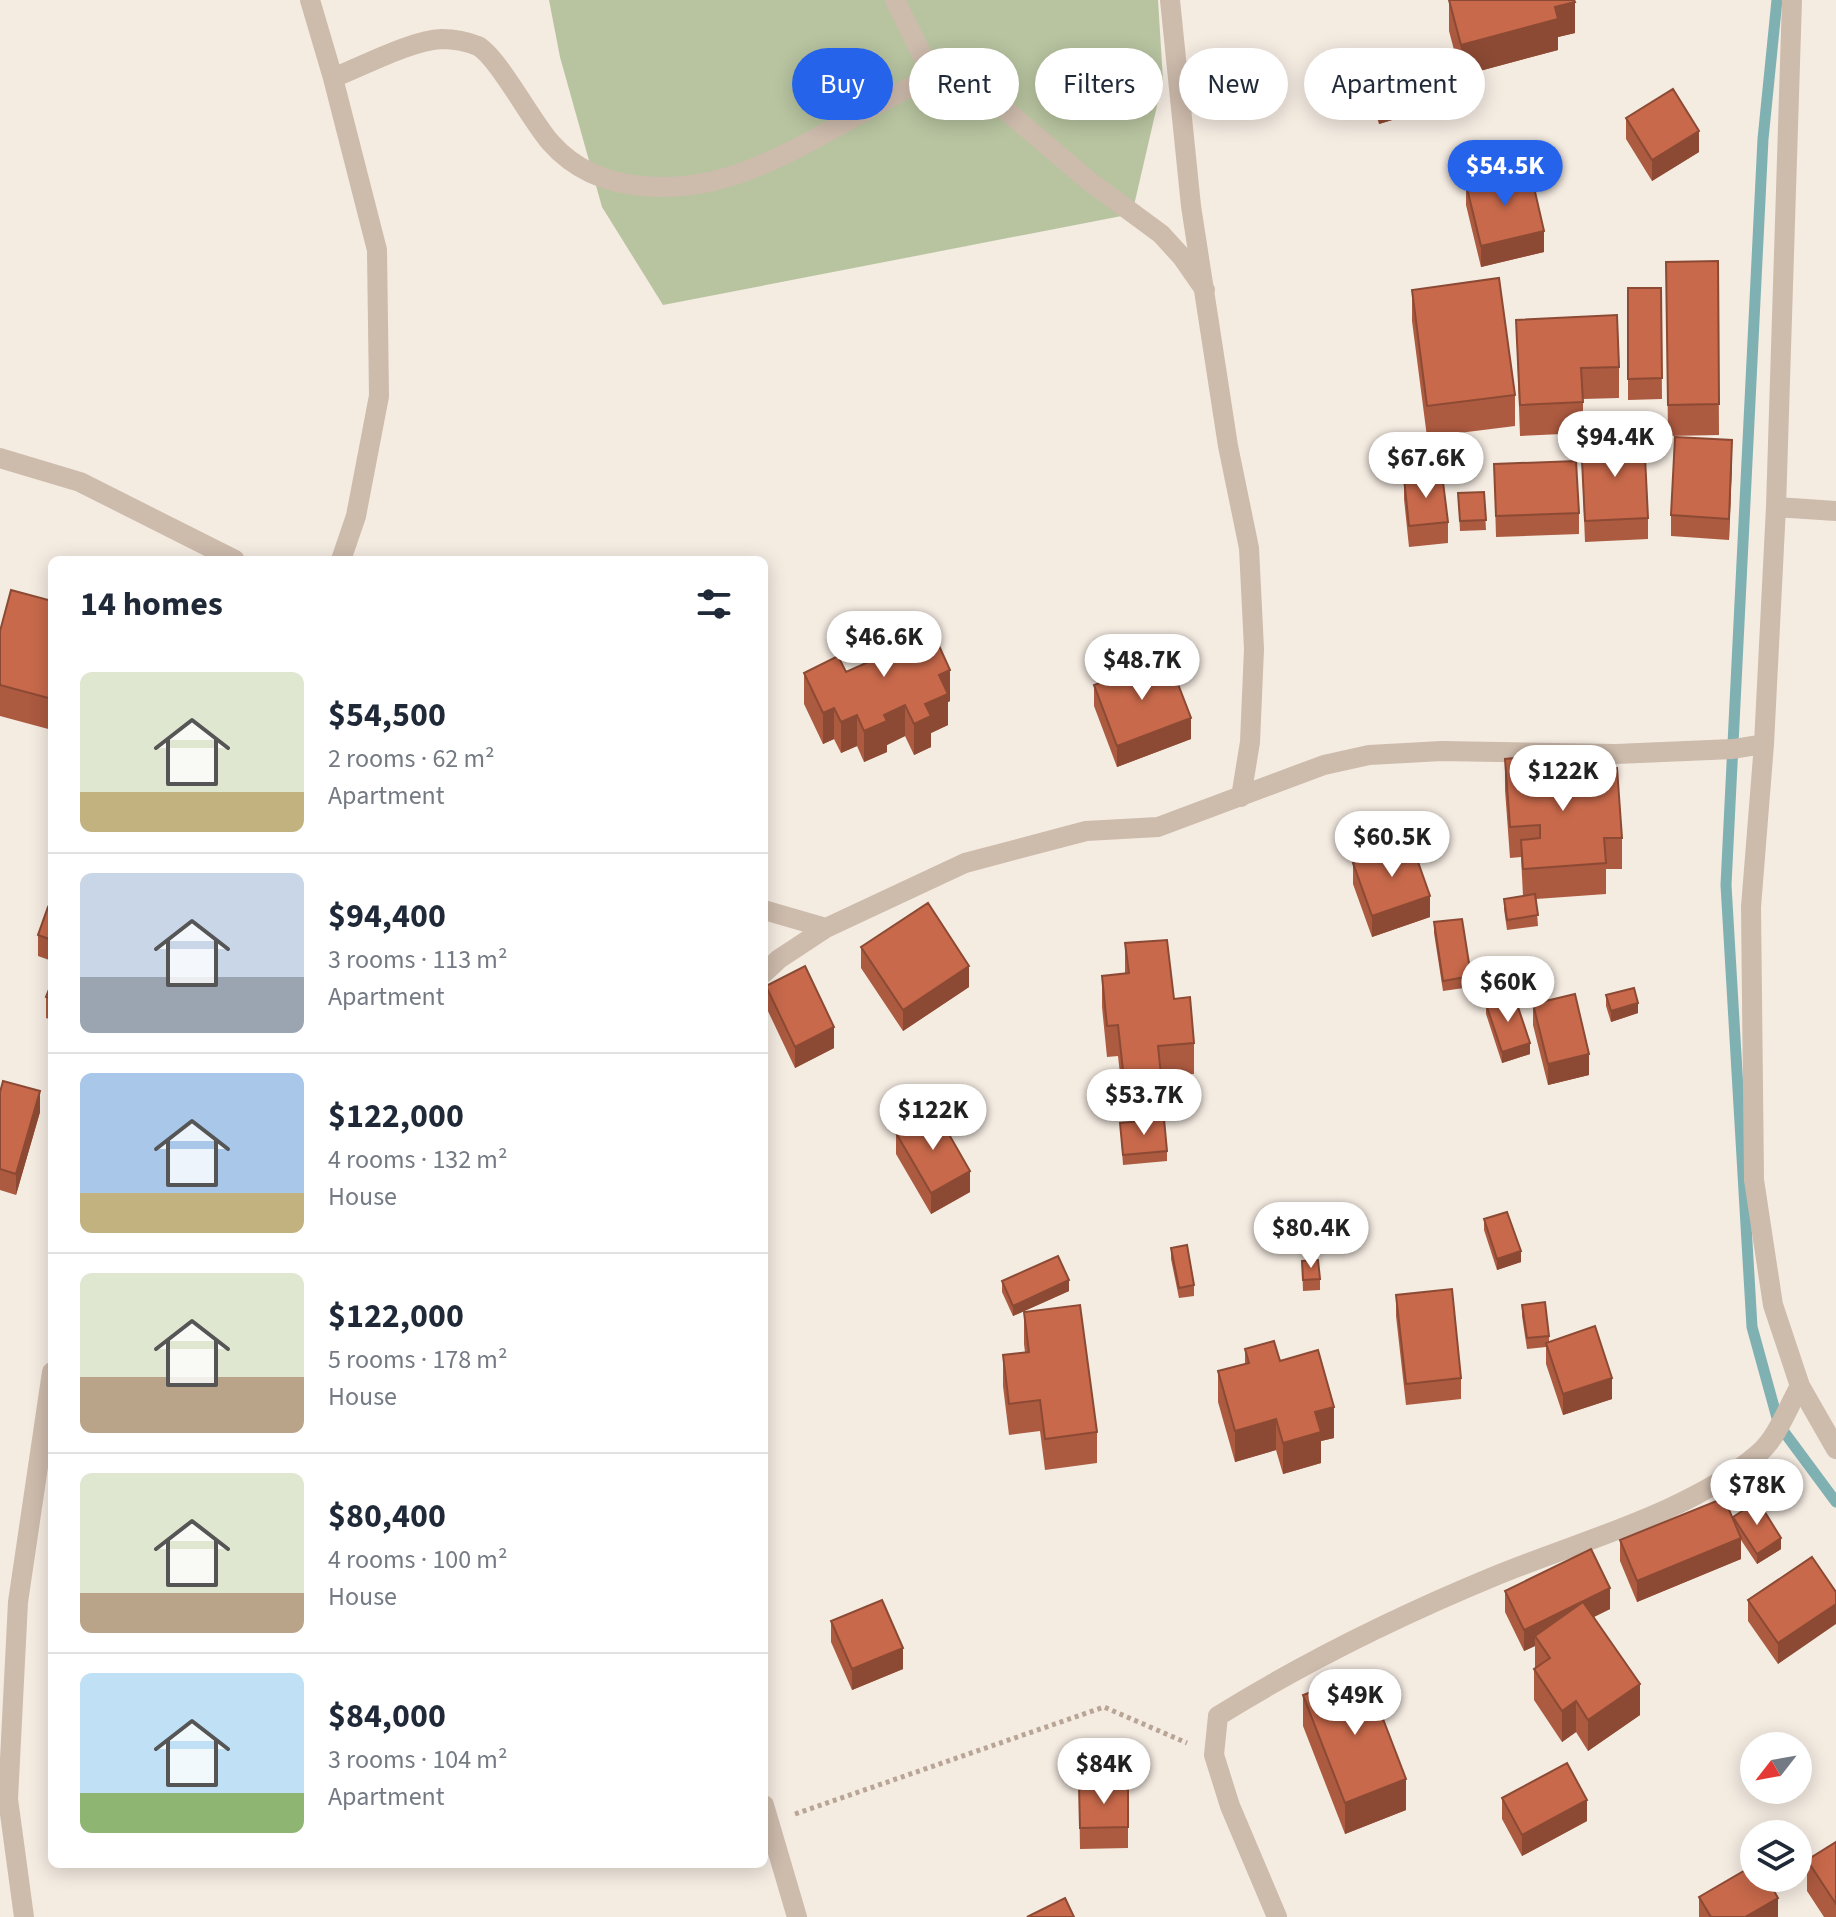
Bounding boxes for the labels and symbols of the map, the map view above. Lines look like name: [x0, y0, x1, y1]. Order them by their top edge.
pin: $54.5K: [1440, 140, 1570, 208]
pin: $94.4K: [1550, 411, 1680, 479]
pin: $67.6K: [1361, 432, 1491, 500]
pin: $46.6K: [819, 611, 949, 679]
pin: $48.7K: [1077, 634, 1207, 702]
pin: $122K: [1507, 745, 1619, 813]
pin: $60.5K: [1327, 811, 1457, 879]
pin: $60K: [1461, 956, 1555, 1024]
pin: $53.7K: [1079, 1069, 1209, 1137]
pin: $122K: [877, 1084, 989, 1152]
pin: $80.4K: [1246, 1202, 1376, 1270]
pin: $78K: [1710, 1459, 1804, 1527]
pin: $49K: [1308, 1669, 1402, 1737]
north arrow: [1740, 1732, 1812, 1804]
pin: $84K: [1057, 1738, 1151, 1806]

